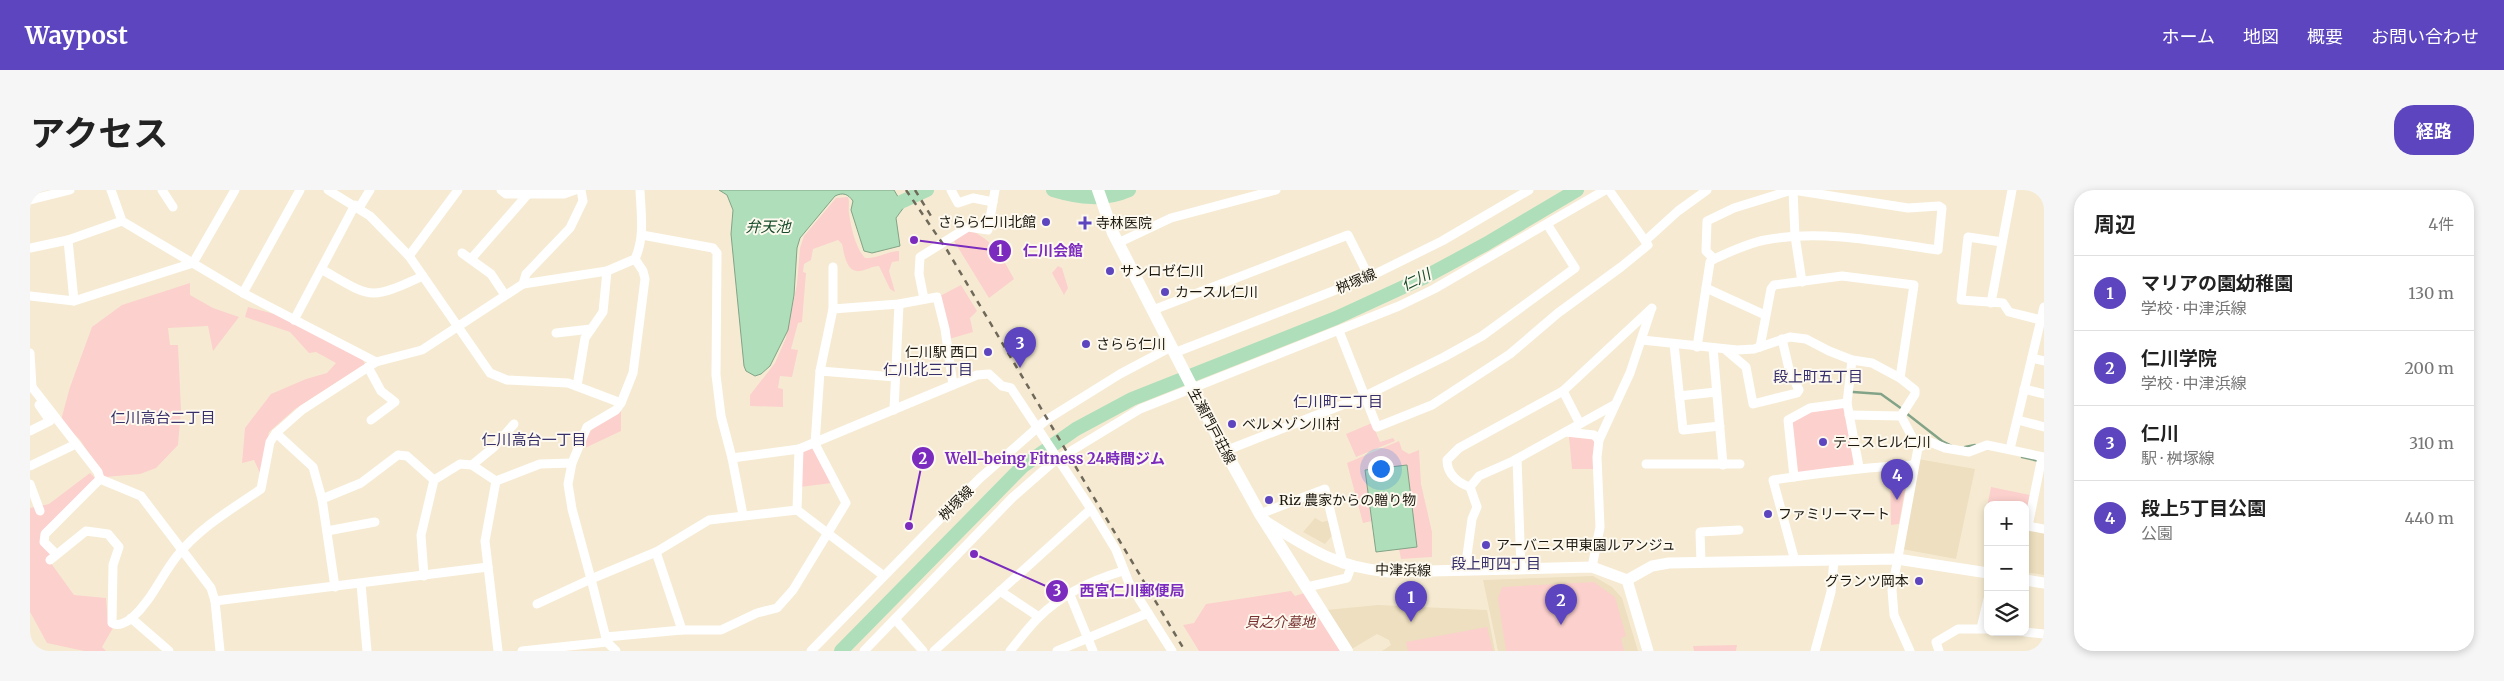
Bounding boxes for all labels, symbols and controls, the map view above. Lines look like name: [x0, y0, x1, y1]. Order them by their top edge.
text: Waypost: [25, 20, 128, 51]
text: ホーム: [2162, 25, 2215, 48]
text: 地図: [2243, 25, 2279, 48]
text: 概要: [2307, 25, 2343, 48]
text: お問い合わせ: [2371, 25, 2479, 48]
button: 経路: [2394, 105, 2474, 155]
text: アクセス: [30, 112, 168, 156]
text: 周辺: [2094, 211, 2136, 238]
place label: さらら仁川北館: [938, 213, 1036, 231]
place label: 寺林医院: [1096, 214, 1152, 232]
text: 4件: [2428, 214, 2454, 234]
marker: さらら仁川北館: [1040, 216, 1052, 228]
marker: 寺林医院: [1078, 216, 1092, 230]
water label: 弁天池: [745, 217, 792, 236]
callout: 仁川会館: [988, 236, 1093, 266]
text: 1: [997, 241, 1004, 260]
text: 仁川会館: [1023, 241, 1083, 260]
place label: サンロゼ仁川: [1120, 262, 1204, 280]
water label: 仁川: [1398, 264, 1435, 295]
marker: サンロゼ仁川: [1104, 265, 1116, 277]
street label: 桝塚線: [1333, 265, 1379, 297]
text: マリアの園幼稚園: [2141, 271, 2293, 295]
place label: カースル仁川: [1175, 283, 1258, 301]
text: 1: [2106, 283, 2114, 303]
text: 130 m: [2408, 283, 2454, 303]
marker: カースル仁川: [1159, 286, 1171, 298]
text: 学校 · 中津浜線: [2141, 298, 2246, 318]
pin: 3: [1004, 327, 1036, 368]
place label: さらら仁川: [1096, 335, 1166, 353]
marker: さらら仁川: [1080, 338, 1092, 350]
place label: 仁川駅 西口: [905, 343, 978, 361]
marker: 仁川駅 西口: [982, 346, 994, 358]
text: 仁川学院: [2141, 346, 2217, 370]
text: 2: [2105, 358, 2115, 378]
text: 200 m: [2404, 358, 2454, 378]
district label: 仁川北三丁目: [883, 360, 973, 379]
district label: 段上町五丁目: [1773, 367, 1863, 386]
text: 学校 · 中津浜線: [2141, 373, 2246, 393]
street label: 生瀬門戸荘線: [1184, 385, 1240, 467]
district label: 仁川町二丁目: [1293, 392, 1383, 411]
district label: 仁川高台二丁目: [110, 408, 216, 427]
place label: ベルメゾン川村: [1242, 415, 1340, 433]
marker: ベルメゾン川村: [1226, 418, 1238, 430]
text: 仁川: [2141, 421, 2179, 445]
district label: 仁川高台一丁目: [481, 430, 587, 449]
place label: テニスヒル仁川: [1833, 433, 1931, 451]
text: 3: [2105, 433, 2115, 453]
text: 310 m: [2409, 433, 2454, 453]
marker: テニスヒル仁川: [1817, 436, 1829, 448]
callout: Well-being Fitness 24時間ジム: [910, 443, 1175, 473]
text: 駅 · 桝塚線: [2141, 448, 2214, 468]
text: 2: [919, 449, 928, 468]
text: Well-being Fitness 24時間ジム: [944, 449, 1165, 468]
your location: [1368, 456, 1394, 482]
pin: 4: [1881, 459, 1913, 500]
street label: 桝塚線: [935, 482, 977, 524]
place label: Riz 農家からの贈り物: [1279, 491, 1416, 509]
marker: Riz 農家からの贈り物: [1263, 494, 1275, 506]
text: 段上5丁目公園: [2141, 496, 2266, 520]
map controls: [1984, 501, 2029, 636]
button: +: [1984, 501, 2029, 546]
place label: ファミリーマート: [1778, 505, 1890, 523]
marker: ファミリーマート: [1762, 508, 1774, 520]
text: 4: [2105, 508, 2115, 528]
text: 440 m: [2404, 508, 2454, 528]
text: 公園: [2141, 523, 2173, 543]
place label: アーバニス甲東園ルアンジュ: [1496, 536, 1675, 554]
marker: アーバニス甲東園ルアンジュ: [1480, 539, 1492, 551]
button: −: [1984, 546, 2029, 591]
district label: 段上町四丁目: [1451, 554, 1541, 573]
street label: 中津浜線: [1375, 561, 1431, 579]
place label: グランツ岡本: [1825, 572, 1909, 590]
marker: グランツ岡本: [1913, 575, 1925, 587]
callout: 西宮仁川郵便局: [1045, 576, 1195, 606]
text: 3: [1053, 581, 1061, 600]
text: 西宮仁川郵便局: [1079, 581, 1185, 600]
pin: 1: [1395, 581, 1427, 622]
pin: 2: [1545, 584, 1577, 625]
button: layers: [1984, 591, 2029, 636]
park label: 貝之介墓地: [1245, 613, 1317, 631]

